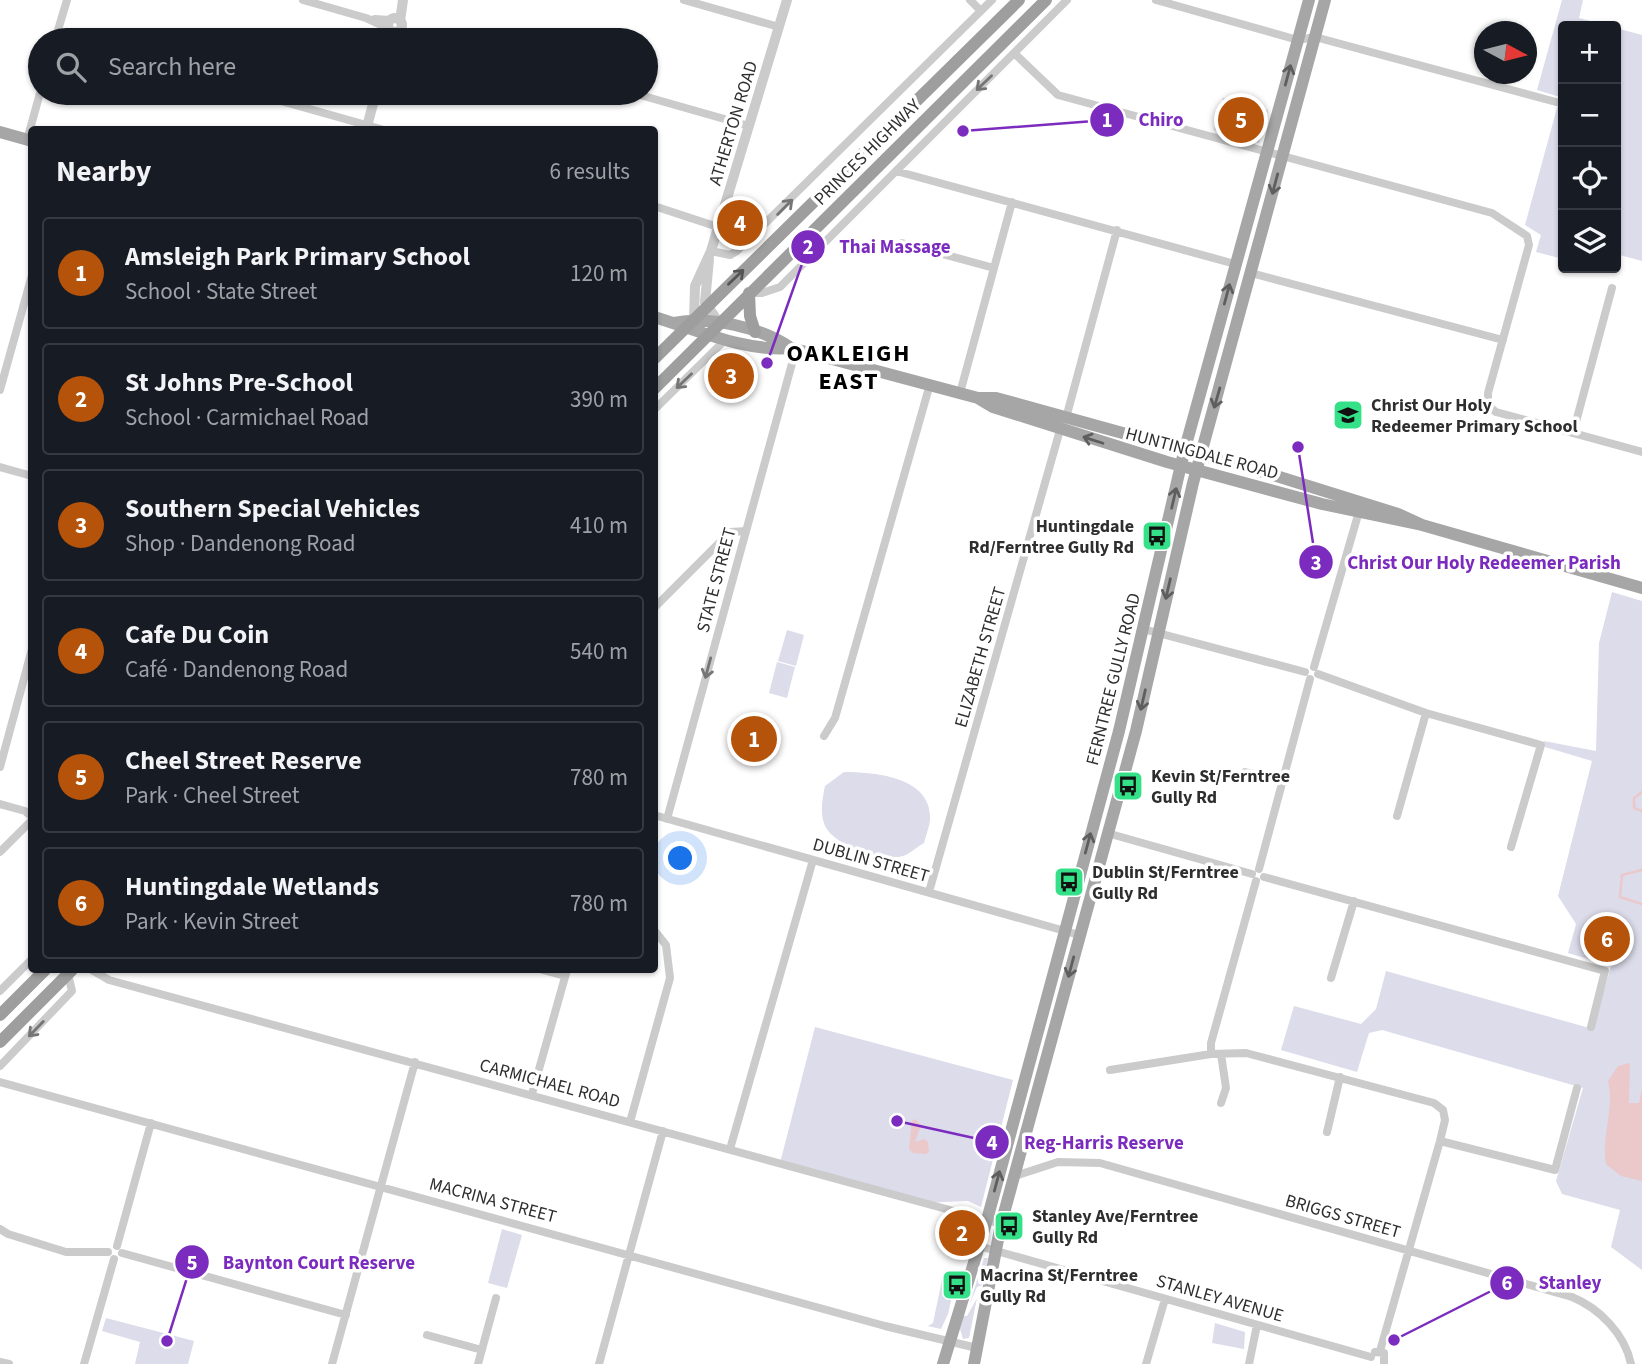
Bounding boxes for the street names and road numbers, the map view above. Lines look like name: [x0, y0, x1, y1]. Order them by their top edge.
street label: ATHERTON ROAD: [703, 58, 764, 188]
street label: PRINCES HIGHWAY: [809, 93, 926, 211]
street label: HUNTINGDALE ROAD: [1123, 421, 1281, 486]
street label: STATE STREET: [691, 525, 743, 635]
street label: ELIZABETH STREET: [948, 584, 1013, 730]
street label: FERNTREE GULLY ROAD: [1080, 590, 1147, 768]
street label: DUBLIN STREET: [810, 832, 932, 889]
street label: CARMICHAEL ROAD: [477, 1053, 623, 1114]
street label: MACRINA STREET: [427, 1171, 560, 1230]
street label: BRIGGS STREET: [1282, 1188, 1404, 1245]
street label: STANLEY AVENUE: [1153, 1268, 1286, 1329]

